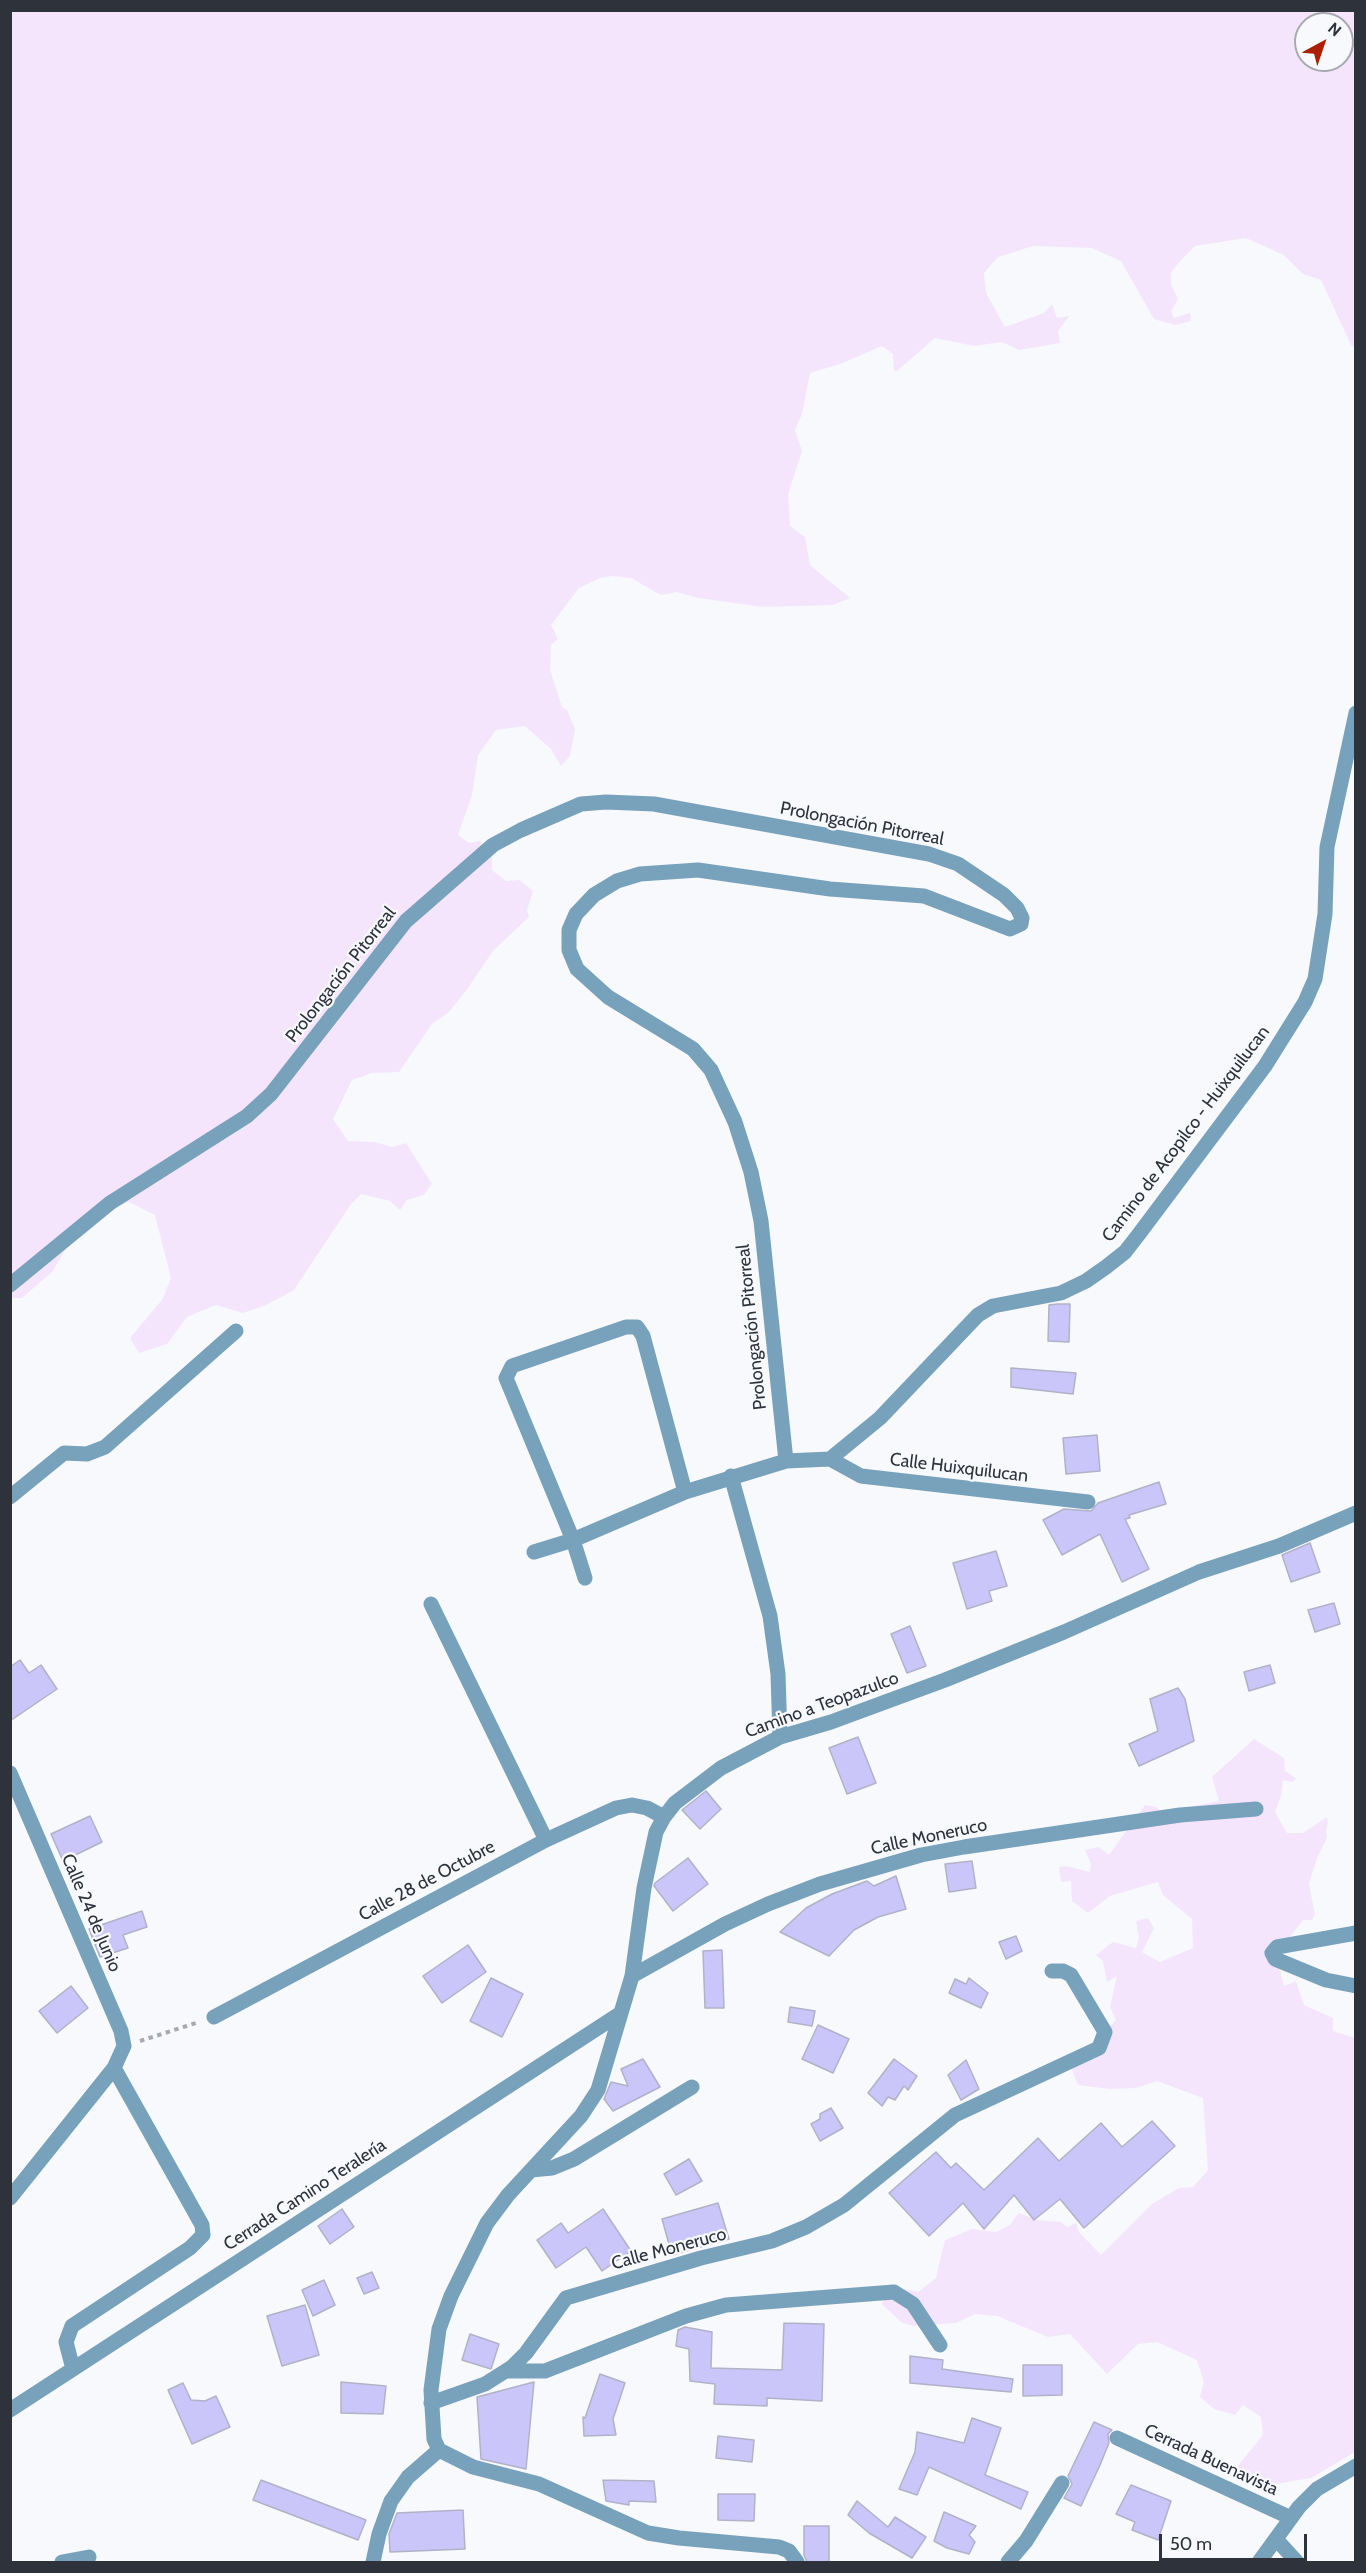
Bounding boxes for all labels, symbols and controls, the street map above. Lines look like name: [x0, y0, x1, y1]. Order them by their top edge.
north arrow: [1294, 12, 1354, 72]
text: N: [1324, 18, 1345, 40]
street label: Prolongación Pitorreal: [778, 798, 946, 850]
street label: Prolongación Pitorreal: [281, 903, 401, 1047]
street label: Camino de Acopilco - Huixquilucan: [1098, 1022, 1274, 1246]
street label: Prolongación Pitorreal: [733, 1243, 771, 1411]
street label: Calle Huixquilucan: [889, 1449, 1029, 1487]
street label: Camino a Teopazulco: [742, 1667, 902, 1743]
street label: Calle Moneruco: [869, 1814, 989, 1860]
street label: Calle 28 de Octubre: [355, 1836, 499, 1926]
street label: Calle 24 de Junio: [56, 1851, 126, 1975]
street label: Cerrada Camino Teralería: [220, 2134, 390, 2256]
street label: Calle Moneruco: [609, 2223, 729, 2275]
street label: Cerrada Buenavista: [1141, 2420, 1281, 2500]
scale bar: [1162, 2522, 1310, 2560]
text: 50 m: [1170, 2533, 1212, 2555]

